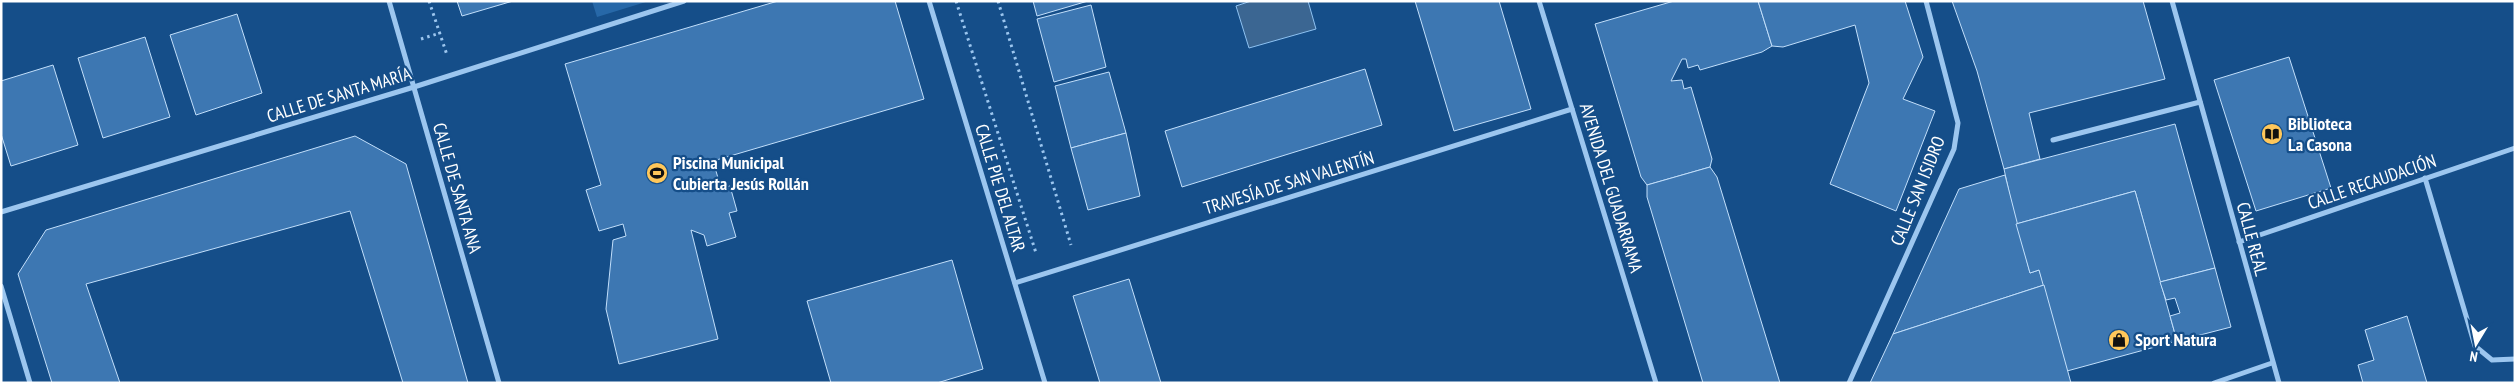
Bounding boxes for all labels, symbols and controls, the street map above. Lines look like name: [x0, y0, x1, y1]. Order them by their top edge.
street label: CALLE DE SANTA MARÍA: [264, 61, 414, 127]
street label: AVENIDA DEL GUADARRAMA: [1575, 100, 1648, 276]
place label: Biblioteca La Casona: [2288, 112, 2352, 156]
street label: CALLE DE SANTA ANA: [428, 120, 487, 256]
street label: CALLE PIE DEL ALTAR: [970, 121, 1031, 255]
library icon: Biblioteca La Casona: [2260, 122, 2284, 146]
street label: CALLE SAN ISIDRO: [1885, 133, 1950, 249]
street label: TRAVESÍA DE SAN VALENTÍN: [1201, 146, 1377, 219]
street label: CALLE RECAUDACIÓN: [2305, 149, 2439, 214]
place label: Piscina Municipal Cubierta Jesús Rollán: [673, 151, 809, 195]
sports icon: Piscina Municipal Cubierta Jesús Rollán: [645, 161, 669, 185]
street label: CALLE REAL: [2232, 200, 2273, 279]
north arrow: [2451, 319, 2501, 369]
shop icon: Sport Natura: [2107, 328, 2131, 352]
place label: Sport Natura: [2135, 328, 2217, 351]
text: N: [2468, 347, 2479, 366]

